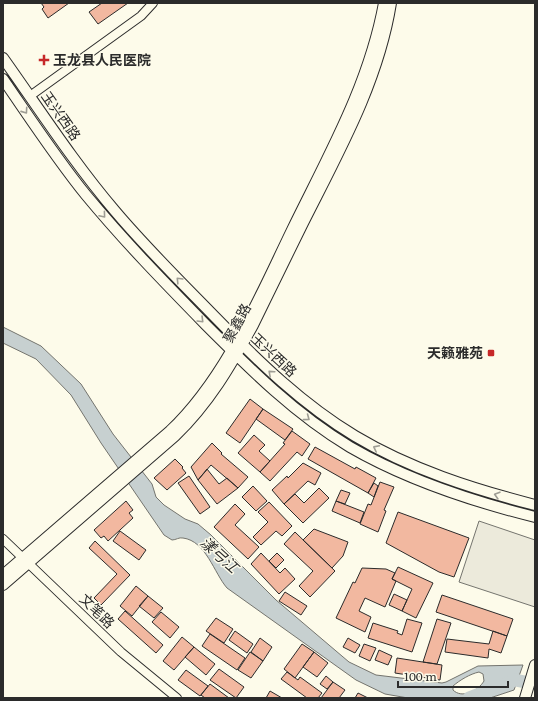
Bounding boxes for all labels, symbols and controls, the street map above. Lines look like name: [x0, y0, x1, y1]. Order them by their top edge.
place label: 玉龙县人民医院: [53, 49, 151, 69]
marker: 玉龙县人民医院: [38, 54, 50, 66]
street label: 玉兴西路: [38, 87, 86, 144]
one-way arrow: [20, 107, 28, 114]
one-way arrow: [99, 211, 106, 218]
one-way arrow: [176, 277, 184, 285]
street label: 聚鑫路: [217, 299, 255, 346]
one-way arrow: [197, 315, 204, 323]
street label: 玉兴西路: [247, 328, 302, 381]
place label: 天籁雅苑: [427, 342, 483, 362]
marker: 天籁雅苑: [486, 348, 496, 358]
one-way arrow: [268, 370, 276, 377]
one-way arrow: [303, 413, 310, 421]
one-way arrow: [373, 445, 381, 452]
one-way arrow: [494, 491, 501, 500]
water label: 漾弓江: [196, 530, 246, 579]
street label: 文笔路: [76, 588, 120, 632]
scale bar: [398, 663, 508, 689]
text: 100 m: [404, 667, 437, 685]

